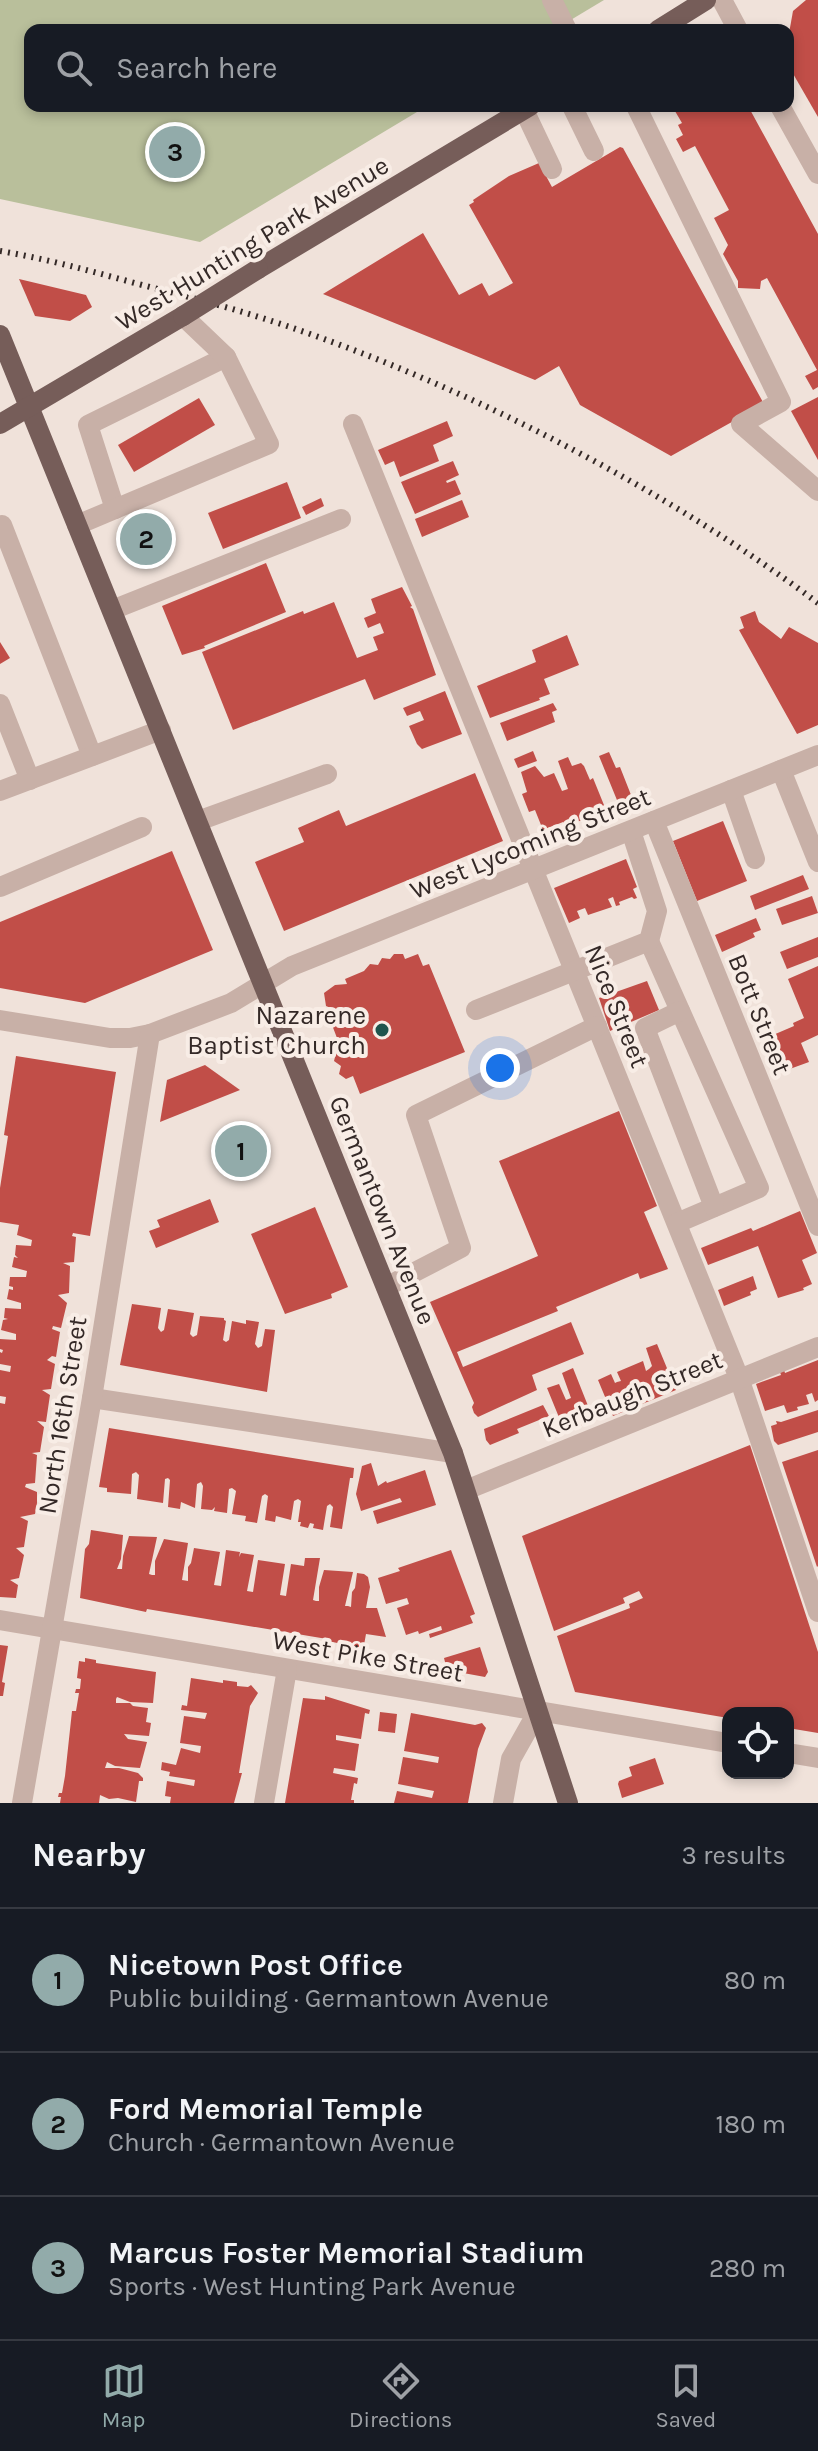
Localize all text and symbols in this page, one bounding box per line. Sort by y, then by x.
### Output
search box [24,24,794,112]
icon: search [52,46,96,90]
text: Search here [116,50,277,86]
pin: 3 [149,122,201,182]
street label: West Hunting Park Avenue [110,150,394,337]
pin: 2 [120,509,172,569]
street label: West Lycoming Street [405,781,655,906]
street label: Nice Street [578,940,655,1072]
street label: Bott Street [721,949,798,1079]
place label: Nazarene Baptist Church [187,1000,366,1061]
marker: Nazarene Baptist Church [373,1021,391,1039]
your location [480,1048,520,1088]
street label: Germantown Avenue [322,1091,443,1329]
pin: 1 [215,1121,267,1181]
street label: North 16th Street [32,1314,93,1516]
street label: Kerbaugh Street [537,1344,727,1445]
street label: West Pike Street [270,1624,466,1689]
map controls [722,1707,794,1779]
button: locate [722,1707,794,1779]
text: Nearby [32,1835,146,1875]
text: 3 results [682,1840,786,1871]
text: Nicetown Post Office [108,1947,403,1983]
text: 1 [53,1965,63,1996]
text: 80 m [724,1965,786,1996]
text: Public building · Germantown Avenue [108,1983,549,2014]
text: Ford Memorial Temple [108,2091,423,2127]
text: 2 [50,2109,66,2140]
text: 180 m [716,2109,786,2140]
text: Church · Germantown Avenue [108,2127,455,2158]
text: Marcus Foster Memorial Stadium [108,2235,585,2271]
text: 3 [50,2253,66,2284]
text: 280 m [709,2253,786,2284]
text: Sports · West Hunting Park Avenue [108,2271,516,2302]
tab: Map [102,2359,146,2433]
tab: Directions [349,2359,452,2433]
tab: Saved [656,2359,716,2433]

